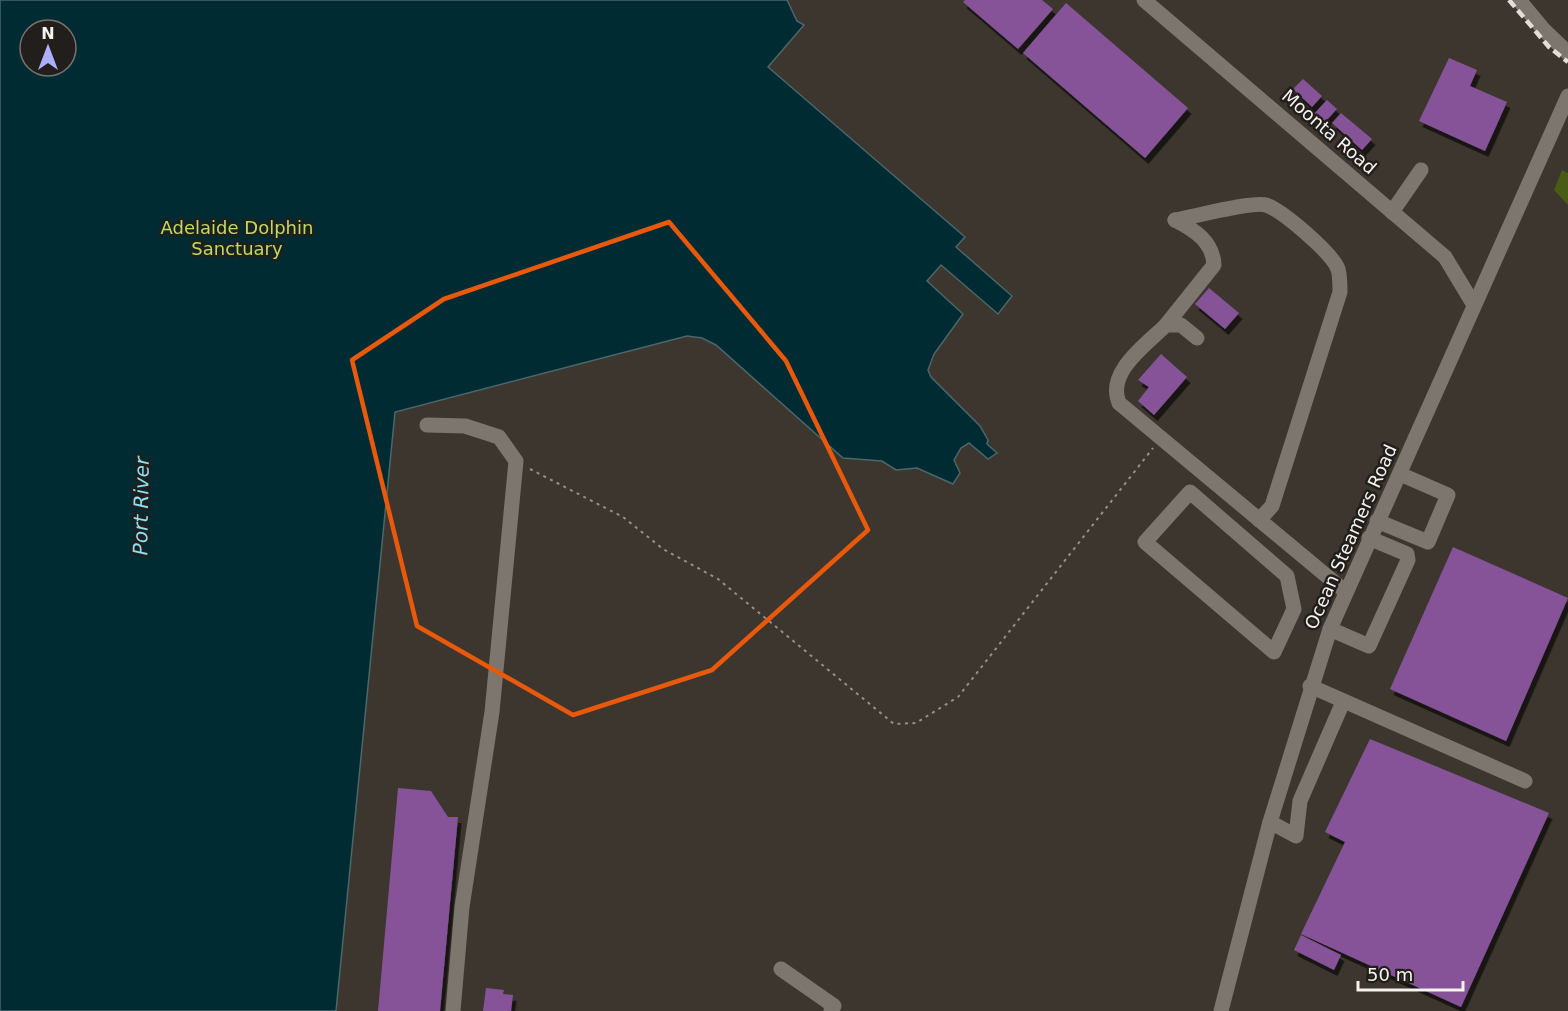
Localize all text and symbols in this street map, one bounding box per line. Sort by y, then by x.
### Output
north arrow [18,18,78,78]
text: N [41,24,55,43]
street label: Moonta Road [1278,85,1381,178]
park label: Adelaide Dolphin Sanctuary [161,217,313,259]
street label: Ocean Steamers Road [1300,441,1401,633]
water label: Port River [128,455,154,555]
scale bar [1358,954,1463,992]
text: 50 m [1367,964,1413,985]

